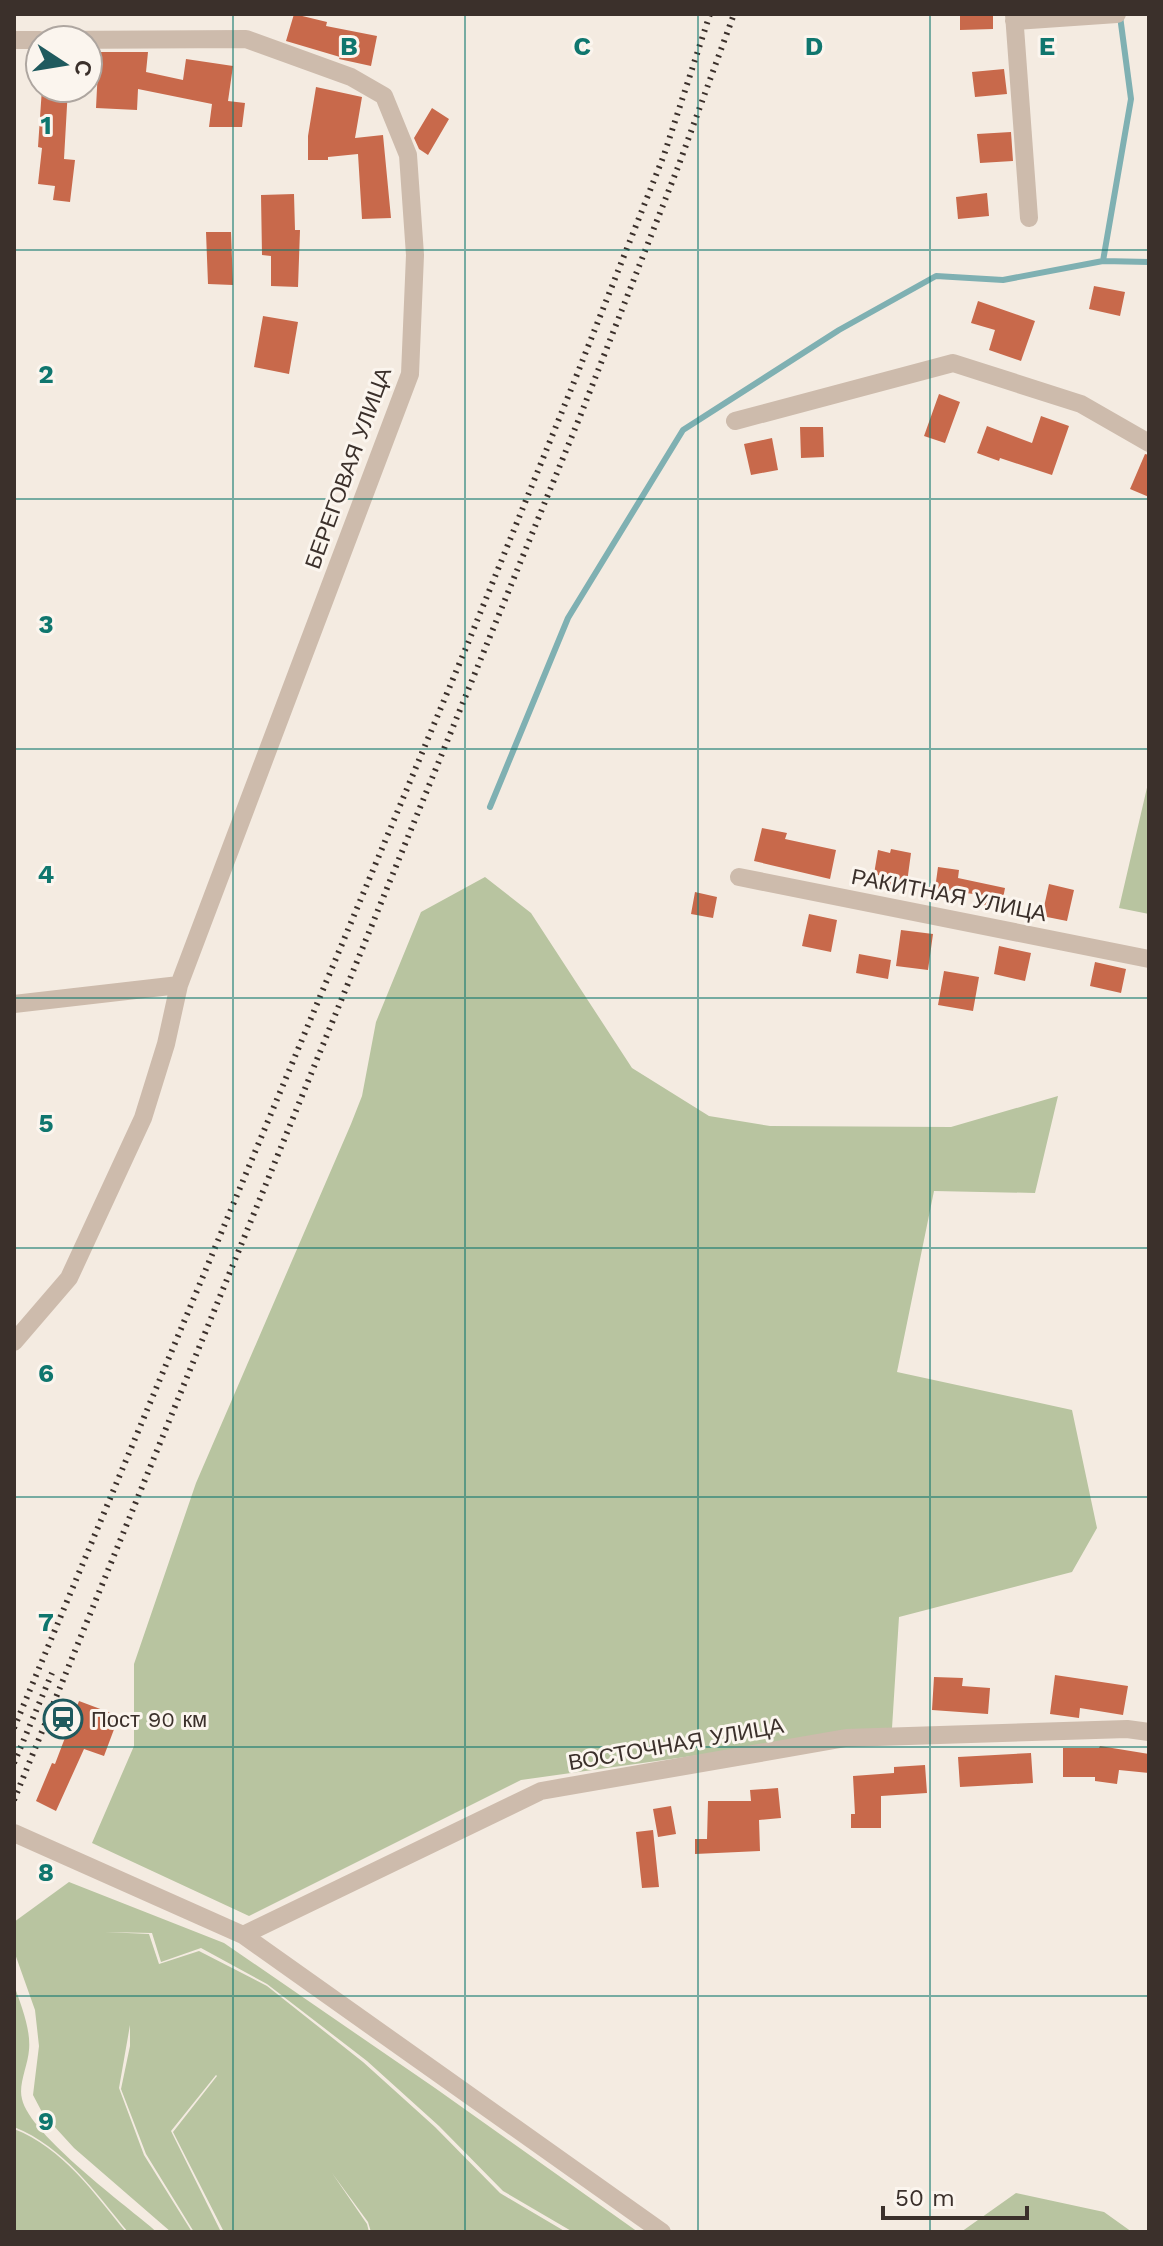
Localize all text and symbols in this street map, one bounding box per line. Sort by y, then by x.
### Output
north arrow [24,24,104,104]
text: B [340,31,358,61]
text: C [573,31,591,61]
text: D [805,31,823,61]
text: E [1039,31,1055,61]
text: С [69,58,97,79]
text: 1 [40,110,52,140]
text: 2 [38,359,54,389]
street label: БЕРЕГОВАЯ УЛИЦА [300,363,396,572]
text: 3 [38,609,54,639]
text: 4 [38,859,55,889]
street label: РАКИТНАЯ УЛИЦА [849,864,1049,926]
text: 5 [38,1108,54,1138]
text: 6 [38,1358,54,1388]
text: 7 [38,1607,54,1637]
station icon: Пост 90 км [42,1698,84,1740]
place label: Пост 90 км [91,1707,207,1732]
street label: ВОСТОЧНАЯ УЛИЦА [566,1713,786,1775]
text: 8 [38,1857,54,1887]
text: 9 [38,2106,54,2136]
scale bar [883,2170,1027,2220]
text: 50 m [895,2184,955,2212]

